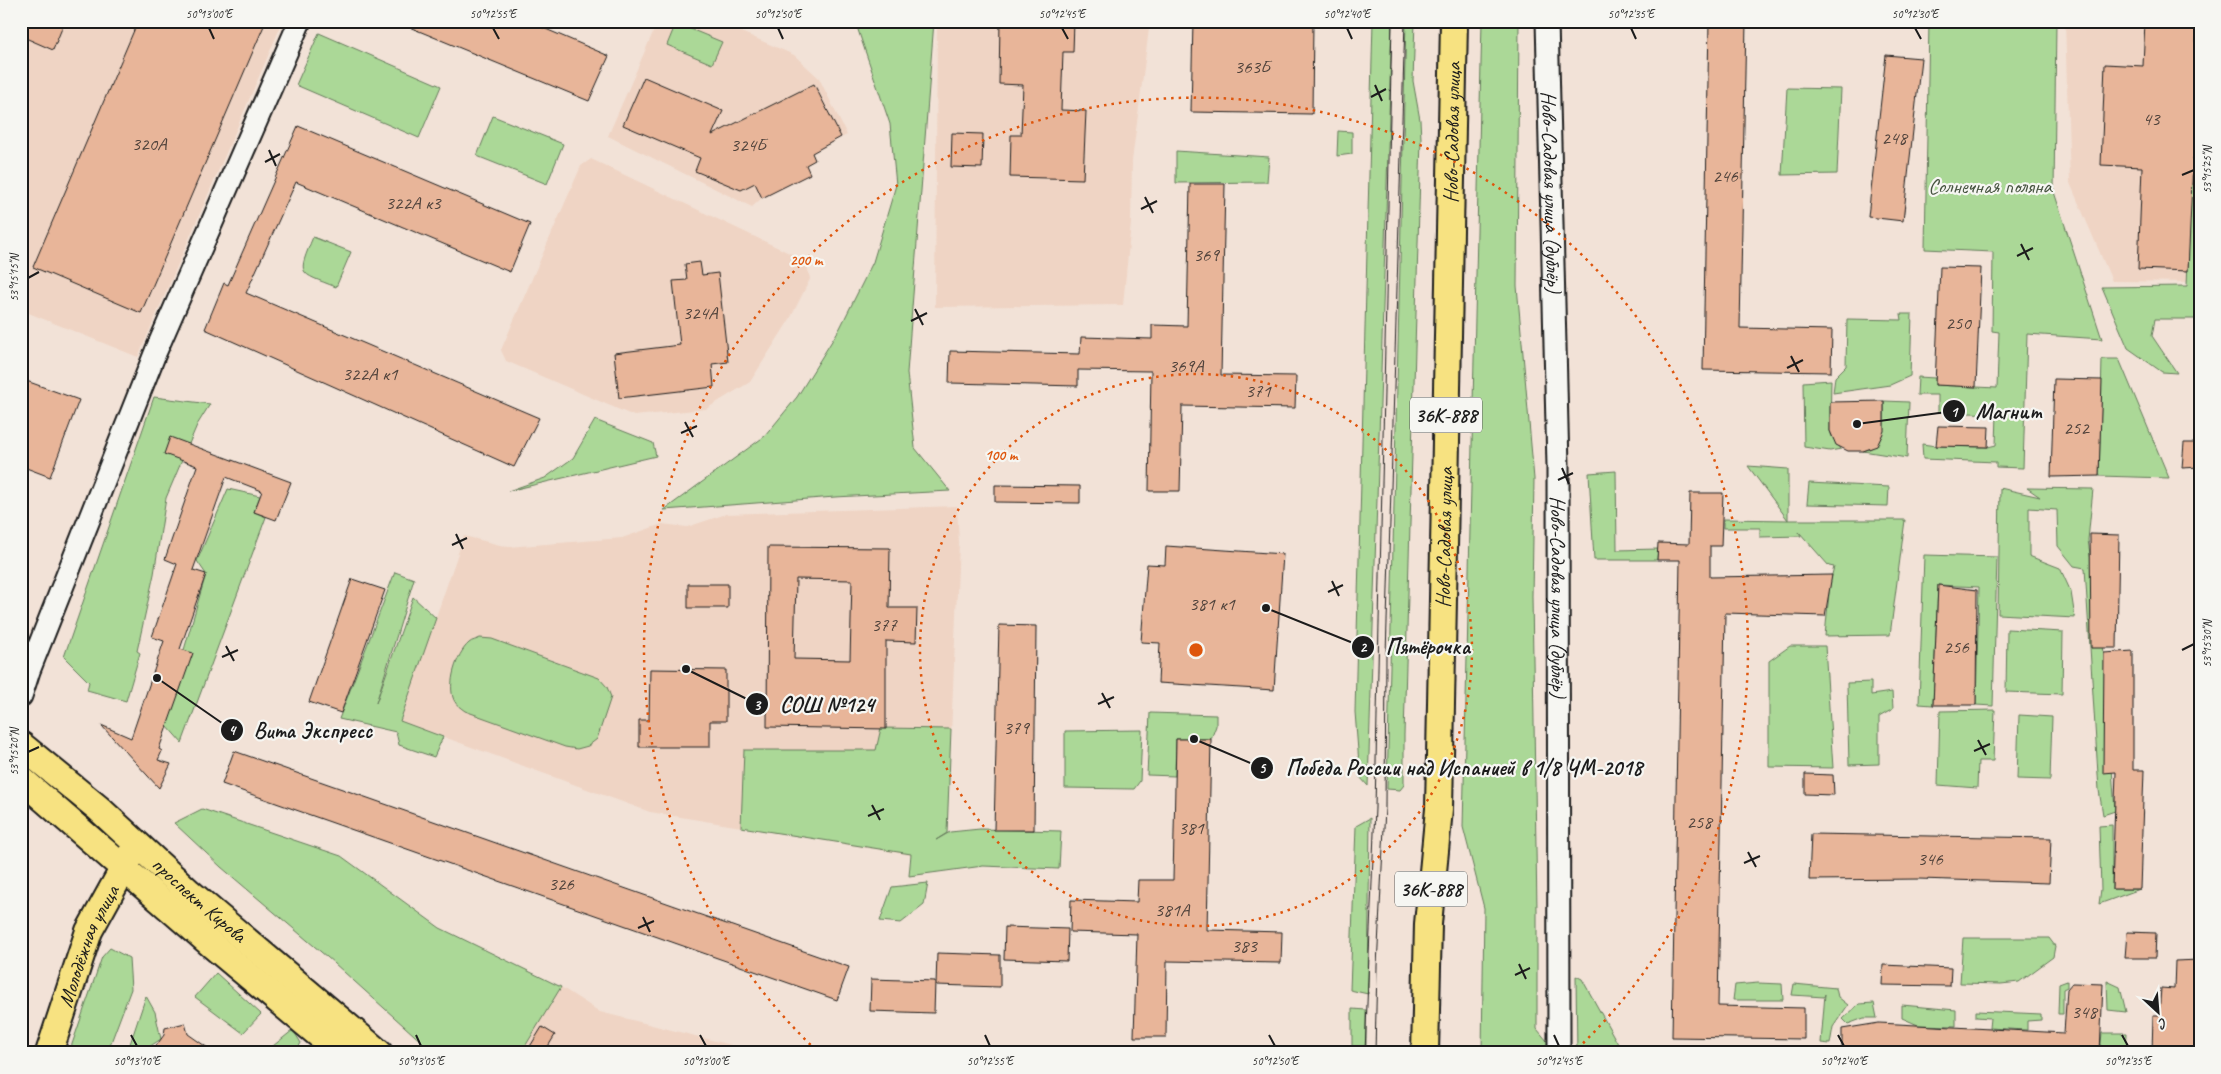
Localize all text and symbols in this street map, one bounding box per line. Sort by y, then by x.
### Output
text: 50°13'00"E [186,6,234,22]
text: 50°12'55"E [470,6,518,22]
text: 50°12'50"E [755,6,803,22]
text: 50°12'45"E [1039,6,1087,22]
text: 50°12'40"E [1324,6,1372,22]
text: 50°12'35"E [1608,6,1656,22]
text: 50°12'30"E [1892,6,1940,22]
house number: 363Б [1234,55,1273,79]
street label: Ново-Садовая улица [1438,60,1466,203]
street label: Ново-Садовая улица (дублёр) [1536,91,1567,294]
house number: 43 [2142,107,2161,131]
house number: 248 [1881,126,1909,150]
house number: 320А [131,132,168,156]
house number: 324Б [730,133,769,157]
text: 53°15'25"N [2199,145,2215,194]
house number: 246 [1712,164,1739,188]
park label: Солнечная поляна [1928,173,2054,199]
house number: 322А к3 [385,191,442,215]
house number: 369 [1193,243,1220,267]
text: 200 m [790,251,824,270]
text: 53°15'15"N [6,253,22,302]
house number: 324А [682,301,719,325]
house number: 250 [1945,311,1972,335]
house number: 369А [1168,354,1205,378]
house number: 322А к1 [342,362,399,386]
house number: 371 [1245,379,1272,403]
callout: Магнит [1941,393,2053,430]
road number: 36К-888 [1410,398,1482,432]
text: Магнит [1976,398,2043,426]
text: 1 [1951,403,1960,422]
house number: 252 [2063,416,2090,440]
text: 100 m [985,446,1019,465]
street label: Ново-Садовая улица [1430,465,1459,608]
street label: Ново-Садовая улица (дублёр) [1545,496,1571,699]
house number: 381 к1 [1189,592,1236,616]
house number: 377 [871,613,898,637]
text: 53°15'30"N [2199,619,2215,668]
callout: Пятёрочка [1351,628,1480,665]
text: Пятёрочка [1386,633,1471,661]
house number: 256 [1943,635,1970,659]
text: 2 [1360,638,1368,657]
centre of rings [1187,641,1205,659]
callout: СОШ №124 [745,686,884,723]
text: СОШ №124 [780,691,877,719]
text: 3 [754,696,762,715]
callout: Вита Экспресс [220,712,382,749]
house number: 379 [1003,716,1030,740]
text: Вита Экспресс [254,717,373,745]
text: 4 [229,721,238,740]
text: 53°15'20"N [6,727,22,776]
callout: Победа России над Испанией в 1/8 ЧМ-2018 [1249,749,1653,786]
text: Победа России над Испанией в 1/8 ЧМ-2018 [1286,754,1645,782]
text: 5 [1259,759,1267,778]
house number: 258 [1686,810,1714,834]
house number: 381 [1178,816,1205,840]
house number: 346 [1917,847,1944,871]
street label: проспект Кирова [146,851,253,949]
house number: 326 [548,872,575,896]
road number: 36К-888 [1395,872,1467,906]
street label: Молодёжная улица [52,879,125,1010]
house number: 381А [1154,898,1191,922]
house number: 383 [1231,934,1258,958]
north arrow [2134,986,2184,1036]
house number: 348 [2071,1000,2099,1024]
text: С [2155,1014,2170,1033]
text: 50°13'10"E [114,1053,162,1069]
text: 50°13'05"E [398,1053,446,1069]
text: 50°13'00"E [683,1053,731,1069]
text: 50°12'55"E [967,1053,1015,1069]
text: 50°12'50"E [1252,1053,1300,1069]
text: 50°12'45"E [1536,1053,1584,1069]
text: 50°12'40"E [1821,1053,1869,1069]
text: 50°12'35"E [2105,1053,2153,1069]

